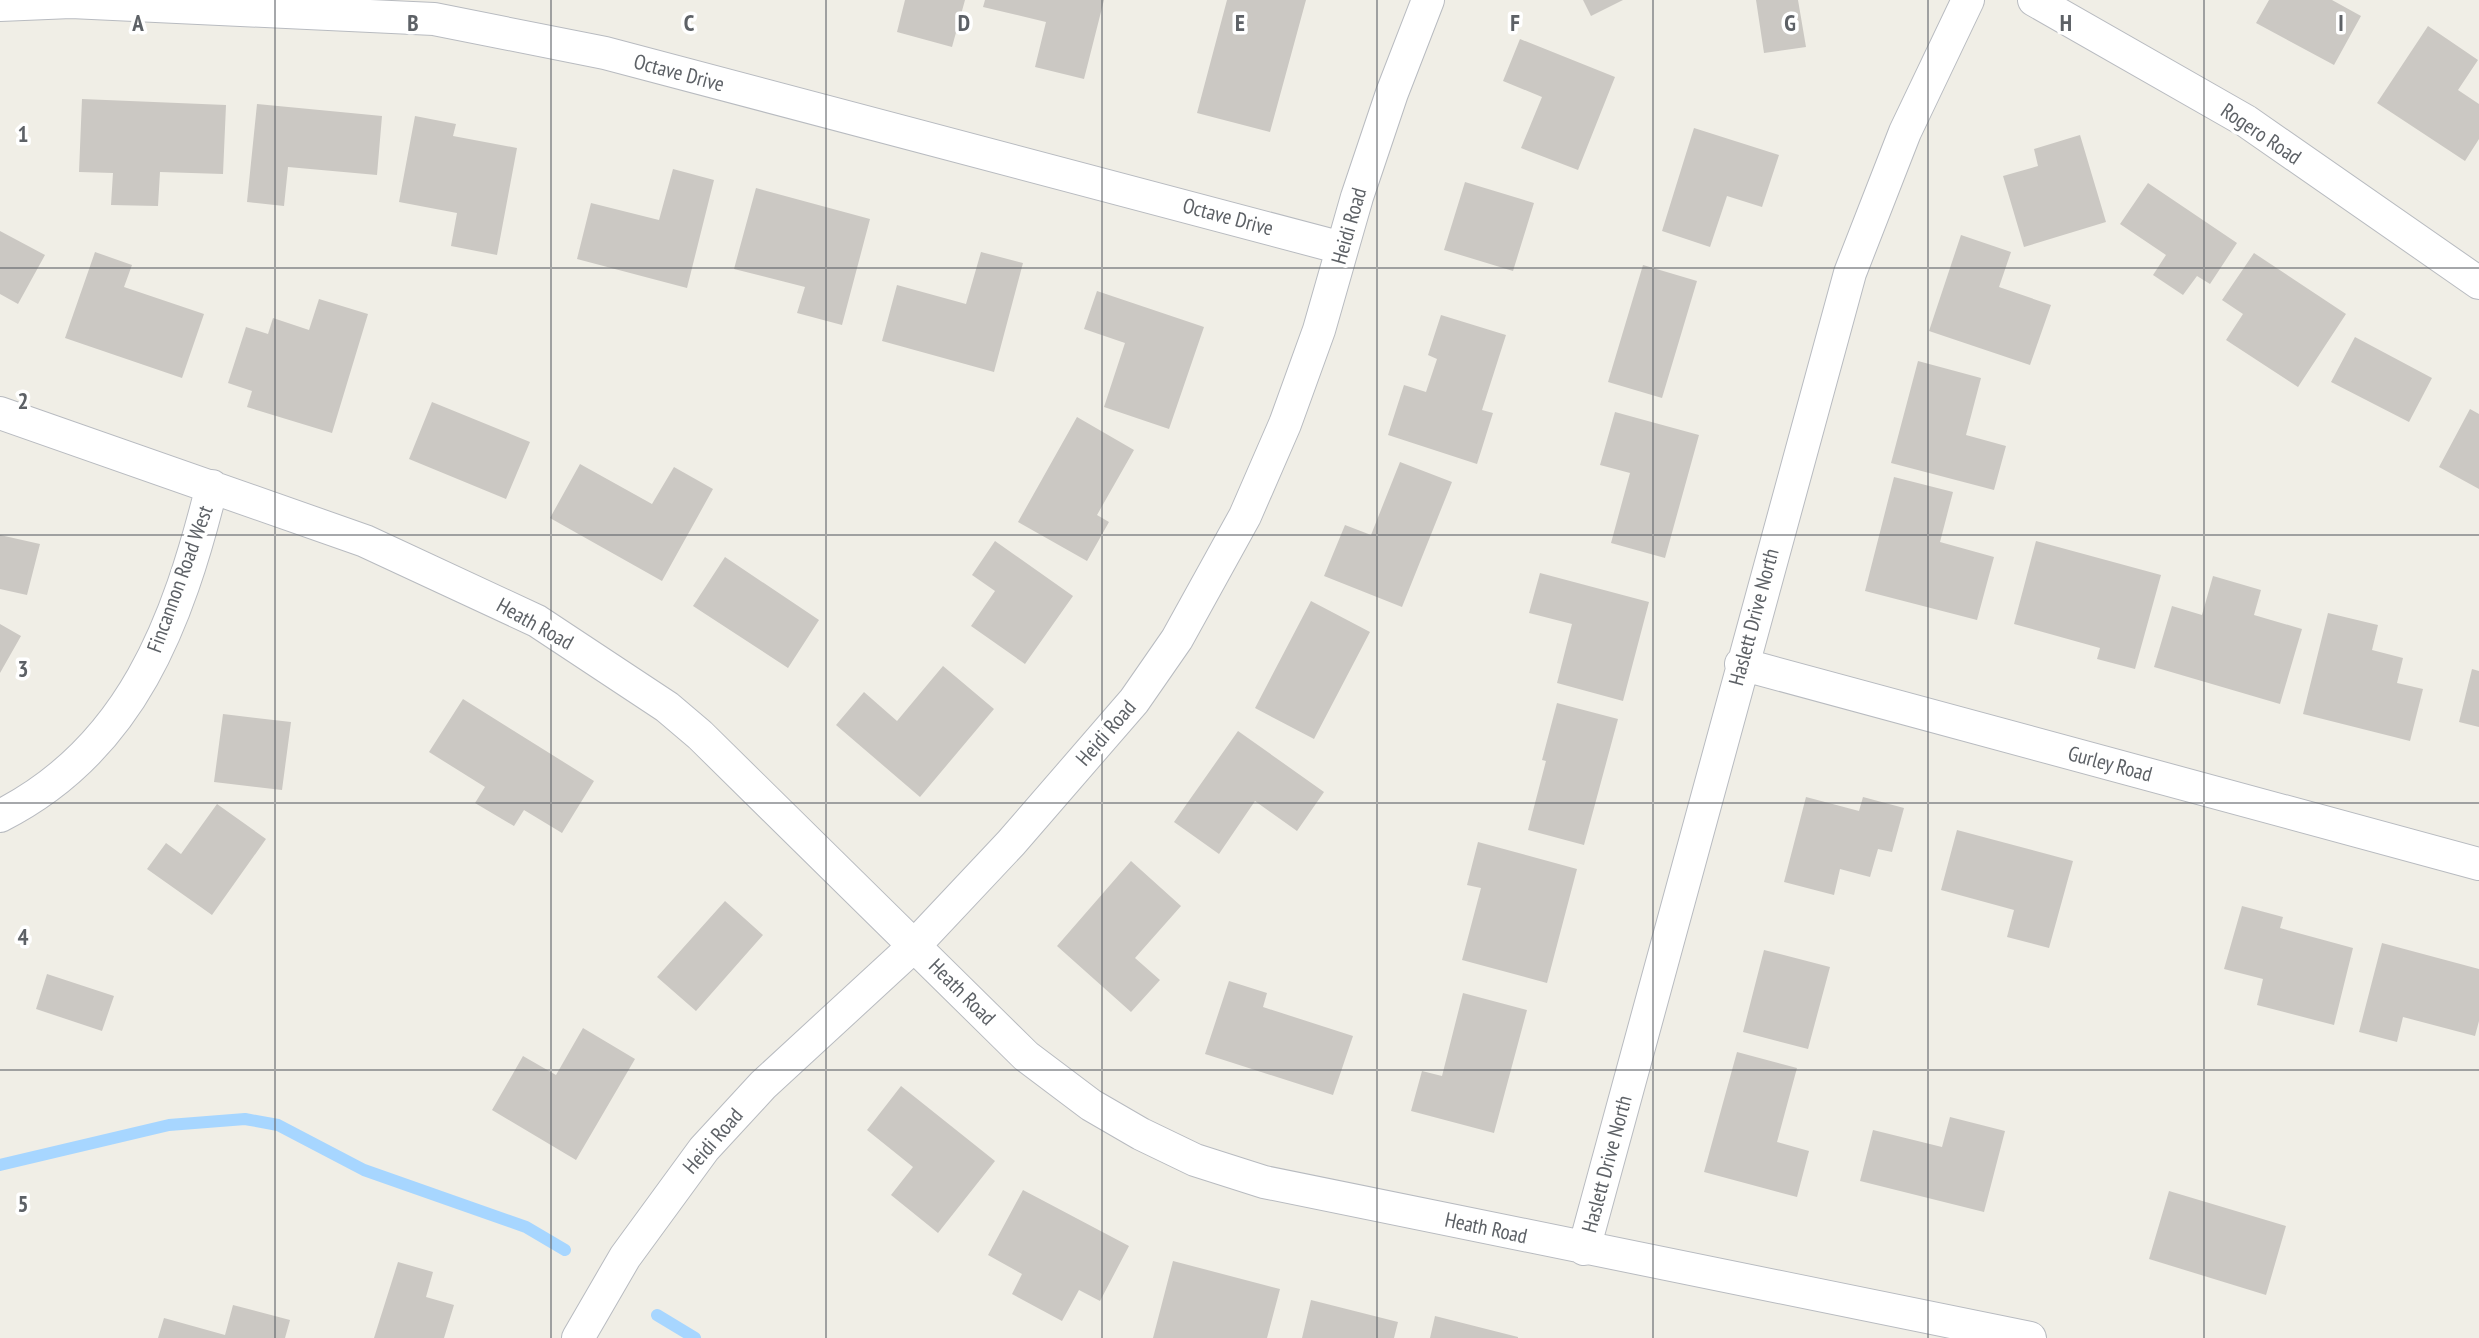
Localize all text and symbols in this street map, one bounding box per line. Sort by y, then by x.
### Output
text: A [131,8,144,37]
text: B [407,8,419,37]
text: C [684,8,695,37]
text: D [958,8,970,37]
text: E [1235,8,1245,37]
text: F [1510,8,1520,37]
text: G [1784,8,1796,37]
text: H [2060,8,2072,37]
text: I [2338,8,2344,37]
street label: Octave Drive [631,47,727,98]
street label: Rogero Road [2216,97,2307,170]
text: 1 [18,119,29,148]
street label: Heidi Road [1325,184,1372,267]
street label: Octave Drive [1180,191,1276,242]
text: 2 [18,386,29,415]
street label: Fincannon Road West [140,501,219,656]
street label: Haslett Drive North [1722,545,1785,688]
street label: Heath Road [492,591,578,656]
text: 3 [18,654,29,683]
street label: Heidi Road [1070,694,1142,771]
street label: Gurley Road [2065,739,2155,788]
text: 4 [18,922,29,951]
street label: Heath Road [923,953,1001,1031]
street label: Haslett Drive North [1575,1092,1638,1235]
street label: Heidi Road [677,1102,749,1179]
text: 5 [18,1189,29,1218]
street label: Heath Road [1442,1206,1530,1249]

